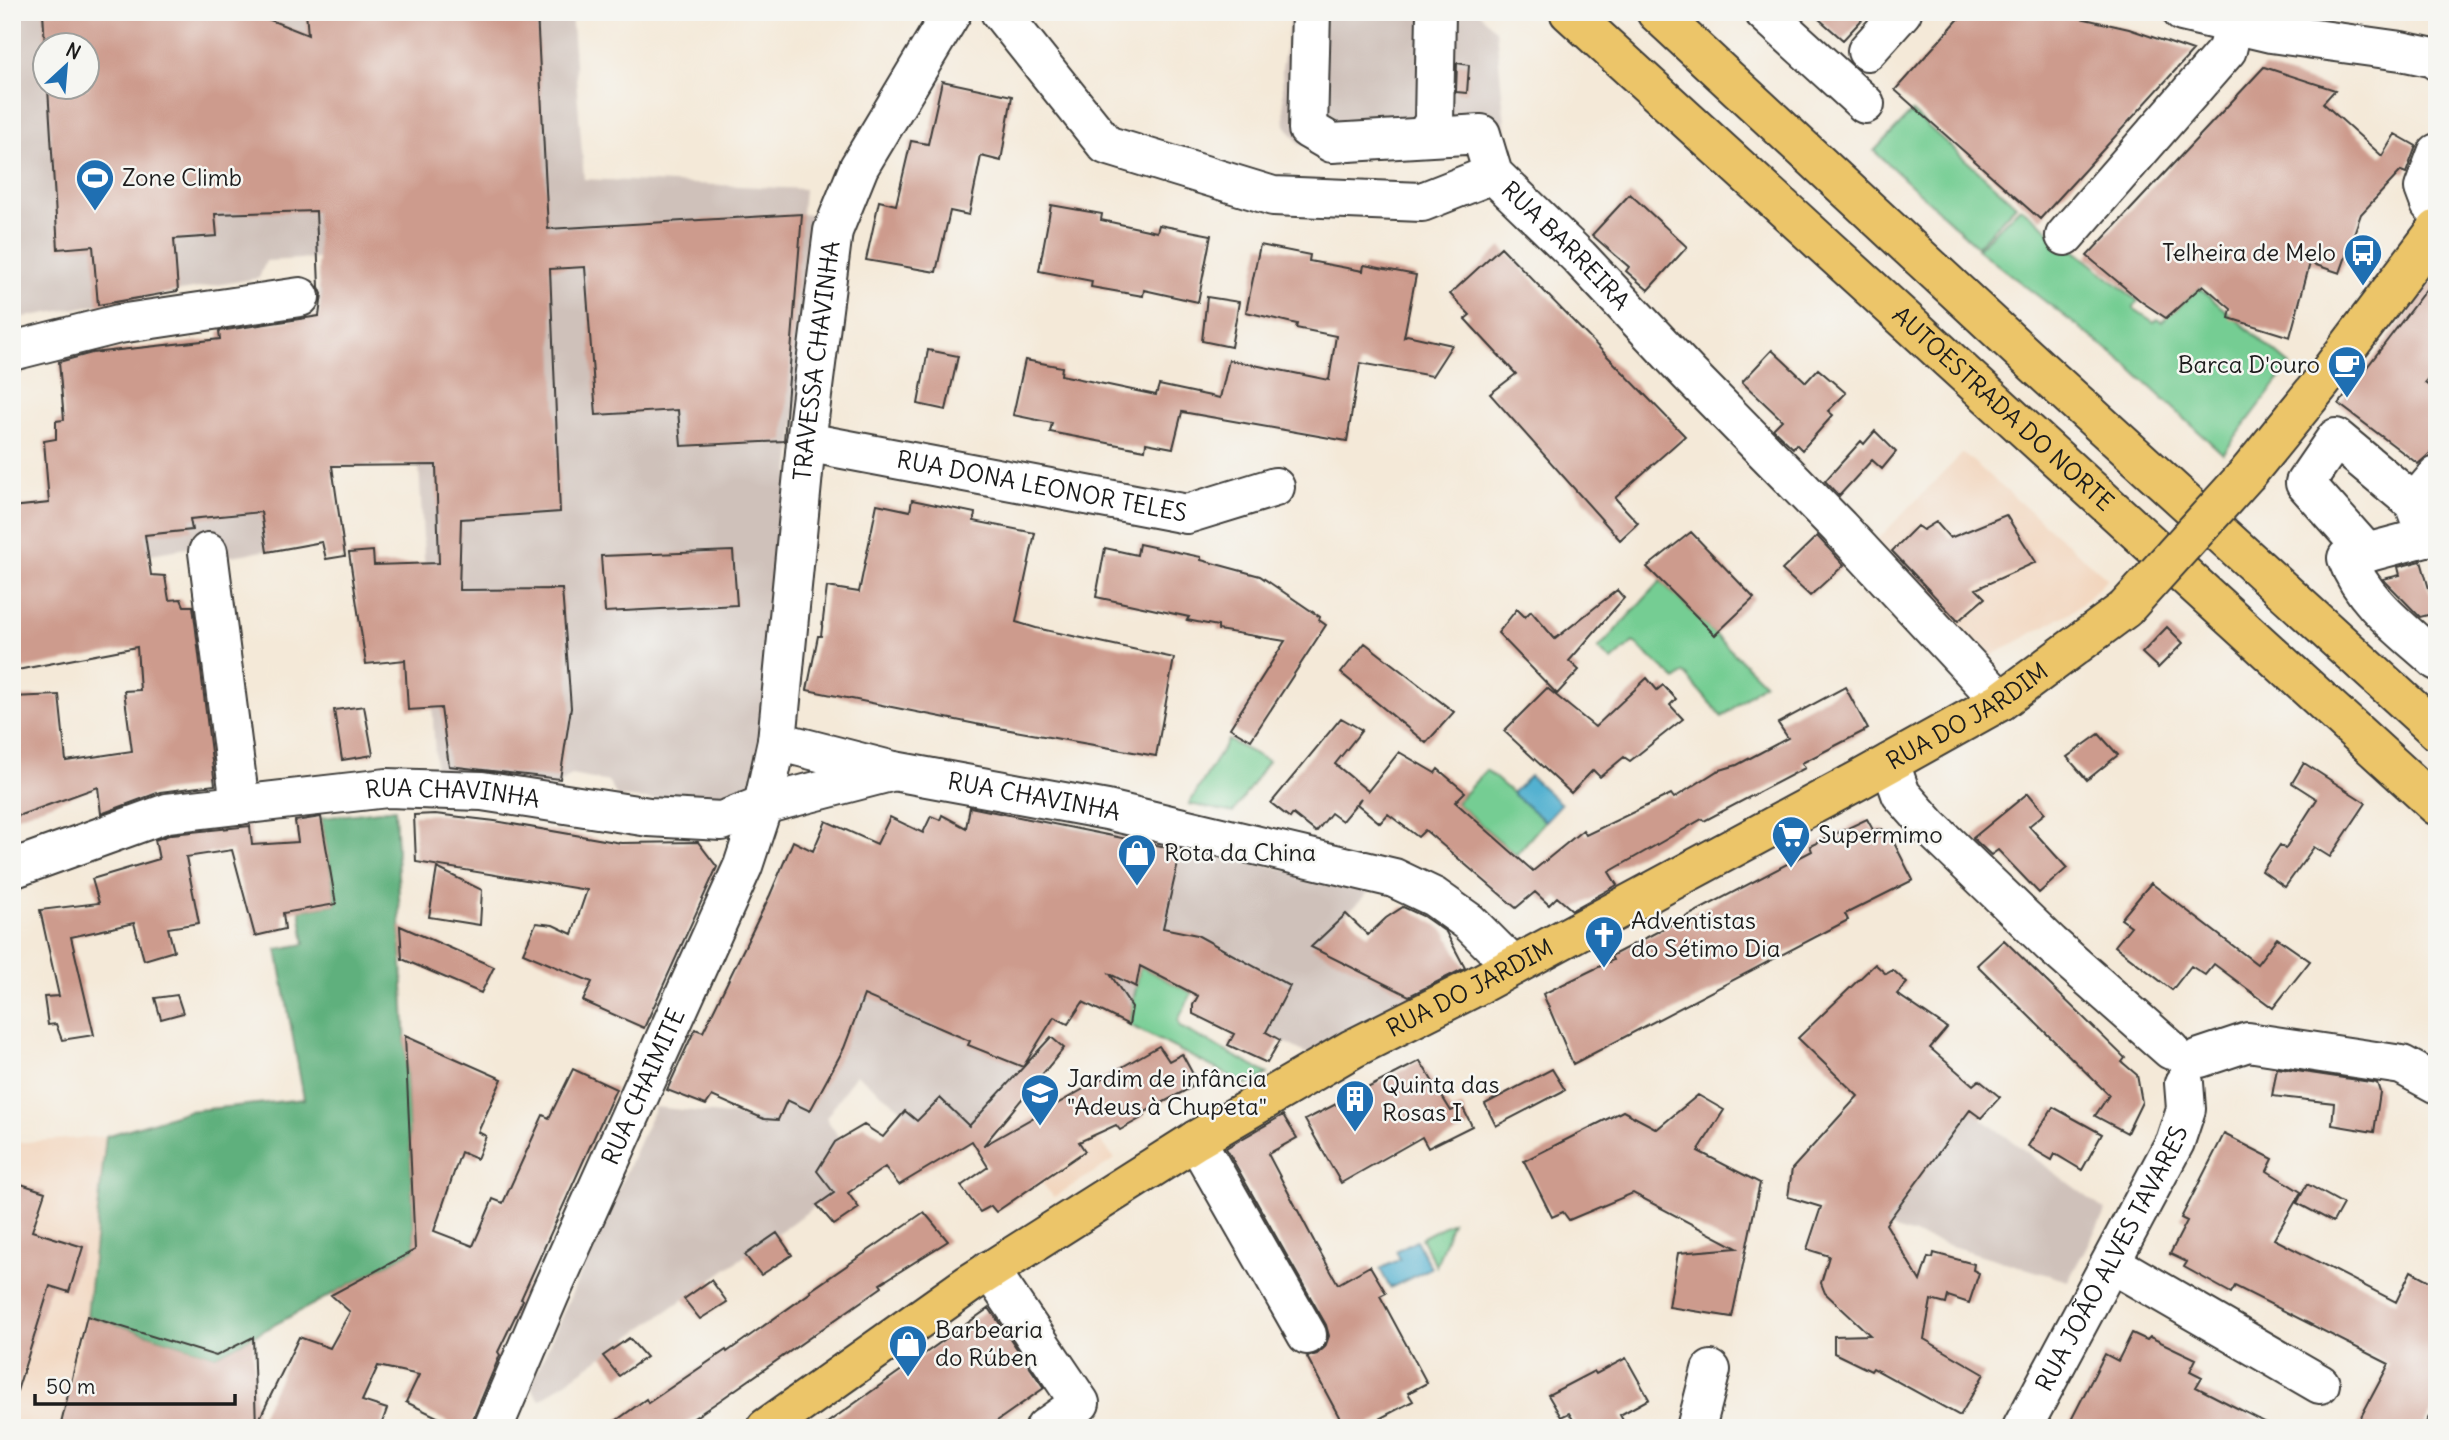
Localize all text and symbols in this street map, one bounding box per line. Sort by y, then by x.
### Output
north arrow [32,32,102,102]
text: N [62,37,85,64]
sports icon: Zone Climb [74,157,116,212]
place label: Zone Climb [122,162,242,192]
street label: RUA BARREIRA [1496,174,1637,316]
bus stop icon: Telheira de Melo [2342,232,2384,287]
place label: Telheira de Melo [2162,237,2336,267]
street label: TRAVESSA CHAVINHA [786,239,846,482]
street label: AUTOESTRADA DO NORTE [1887,300,2120,517]
cafe icon: Barca D'ouro [2326,344,2368,399]
place label: Barca D'ouro [2178,349,2320,379]
street label: RUA DONA LEONOR TELES [894,443,1190,528]
street label: RUA DO JARDIM [1881,655,2054,776]
street label: RUA CHAVINHA [945,765,1124,827]
street label: RUA CHAVINHA [364,772,542,814]
supermarket icon: Supermimo [1770,814,1812,869]
place label: Supermimo [1818,819,1943,849]
shop icon: Rota da China [1116,832,1158,887]
place label: Rota da China [1164,837,1316,867]
place label: Adventistas do Sétimo Dia [1631,905,1780,963]
church icon: Adventistas do Sétimo Dia [1583,914,1625,969]
street label: RUA DO JARDIM [1381,932,1558,1043]
street label: RUA CHAIMITE [594,1003,691,1169]
place label: Jardim de infância "Adeus à Chupeta" [1067,1063,1267,1121]
place label: Quinta das Rosas I [1382,1069,1499,1127]
school or university icon: Jardim de infância "Adeus à Chupeta" [1019,1072,1061,1127]
building icon: Quinta das Rosas I [1334,1078,1376,1133]
street label: RUA JOÃO ALVES TAVARES [2028,1122,2193,1396]
place label: Barbearia do Rúben [935,1314,1043,1372]
shop icon: Barbearia do Rúben [887,1323,929,1378]
scale bar [35,1363,234,1407]
text: 50 m [46,1373,95,1400]

